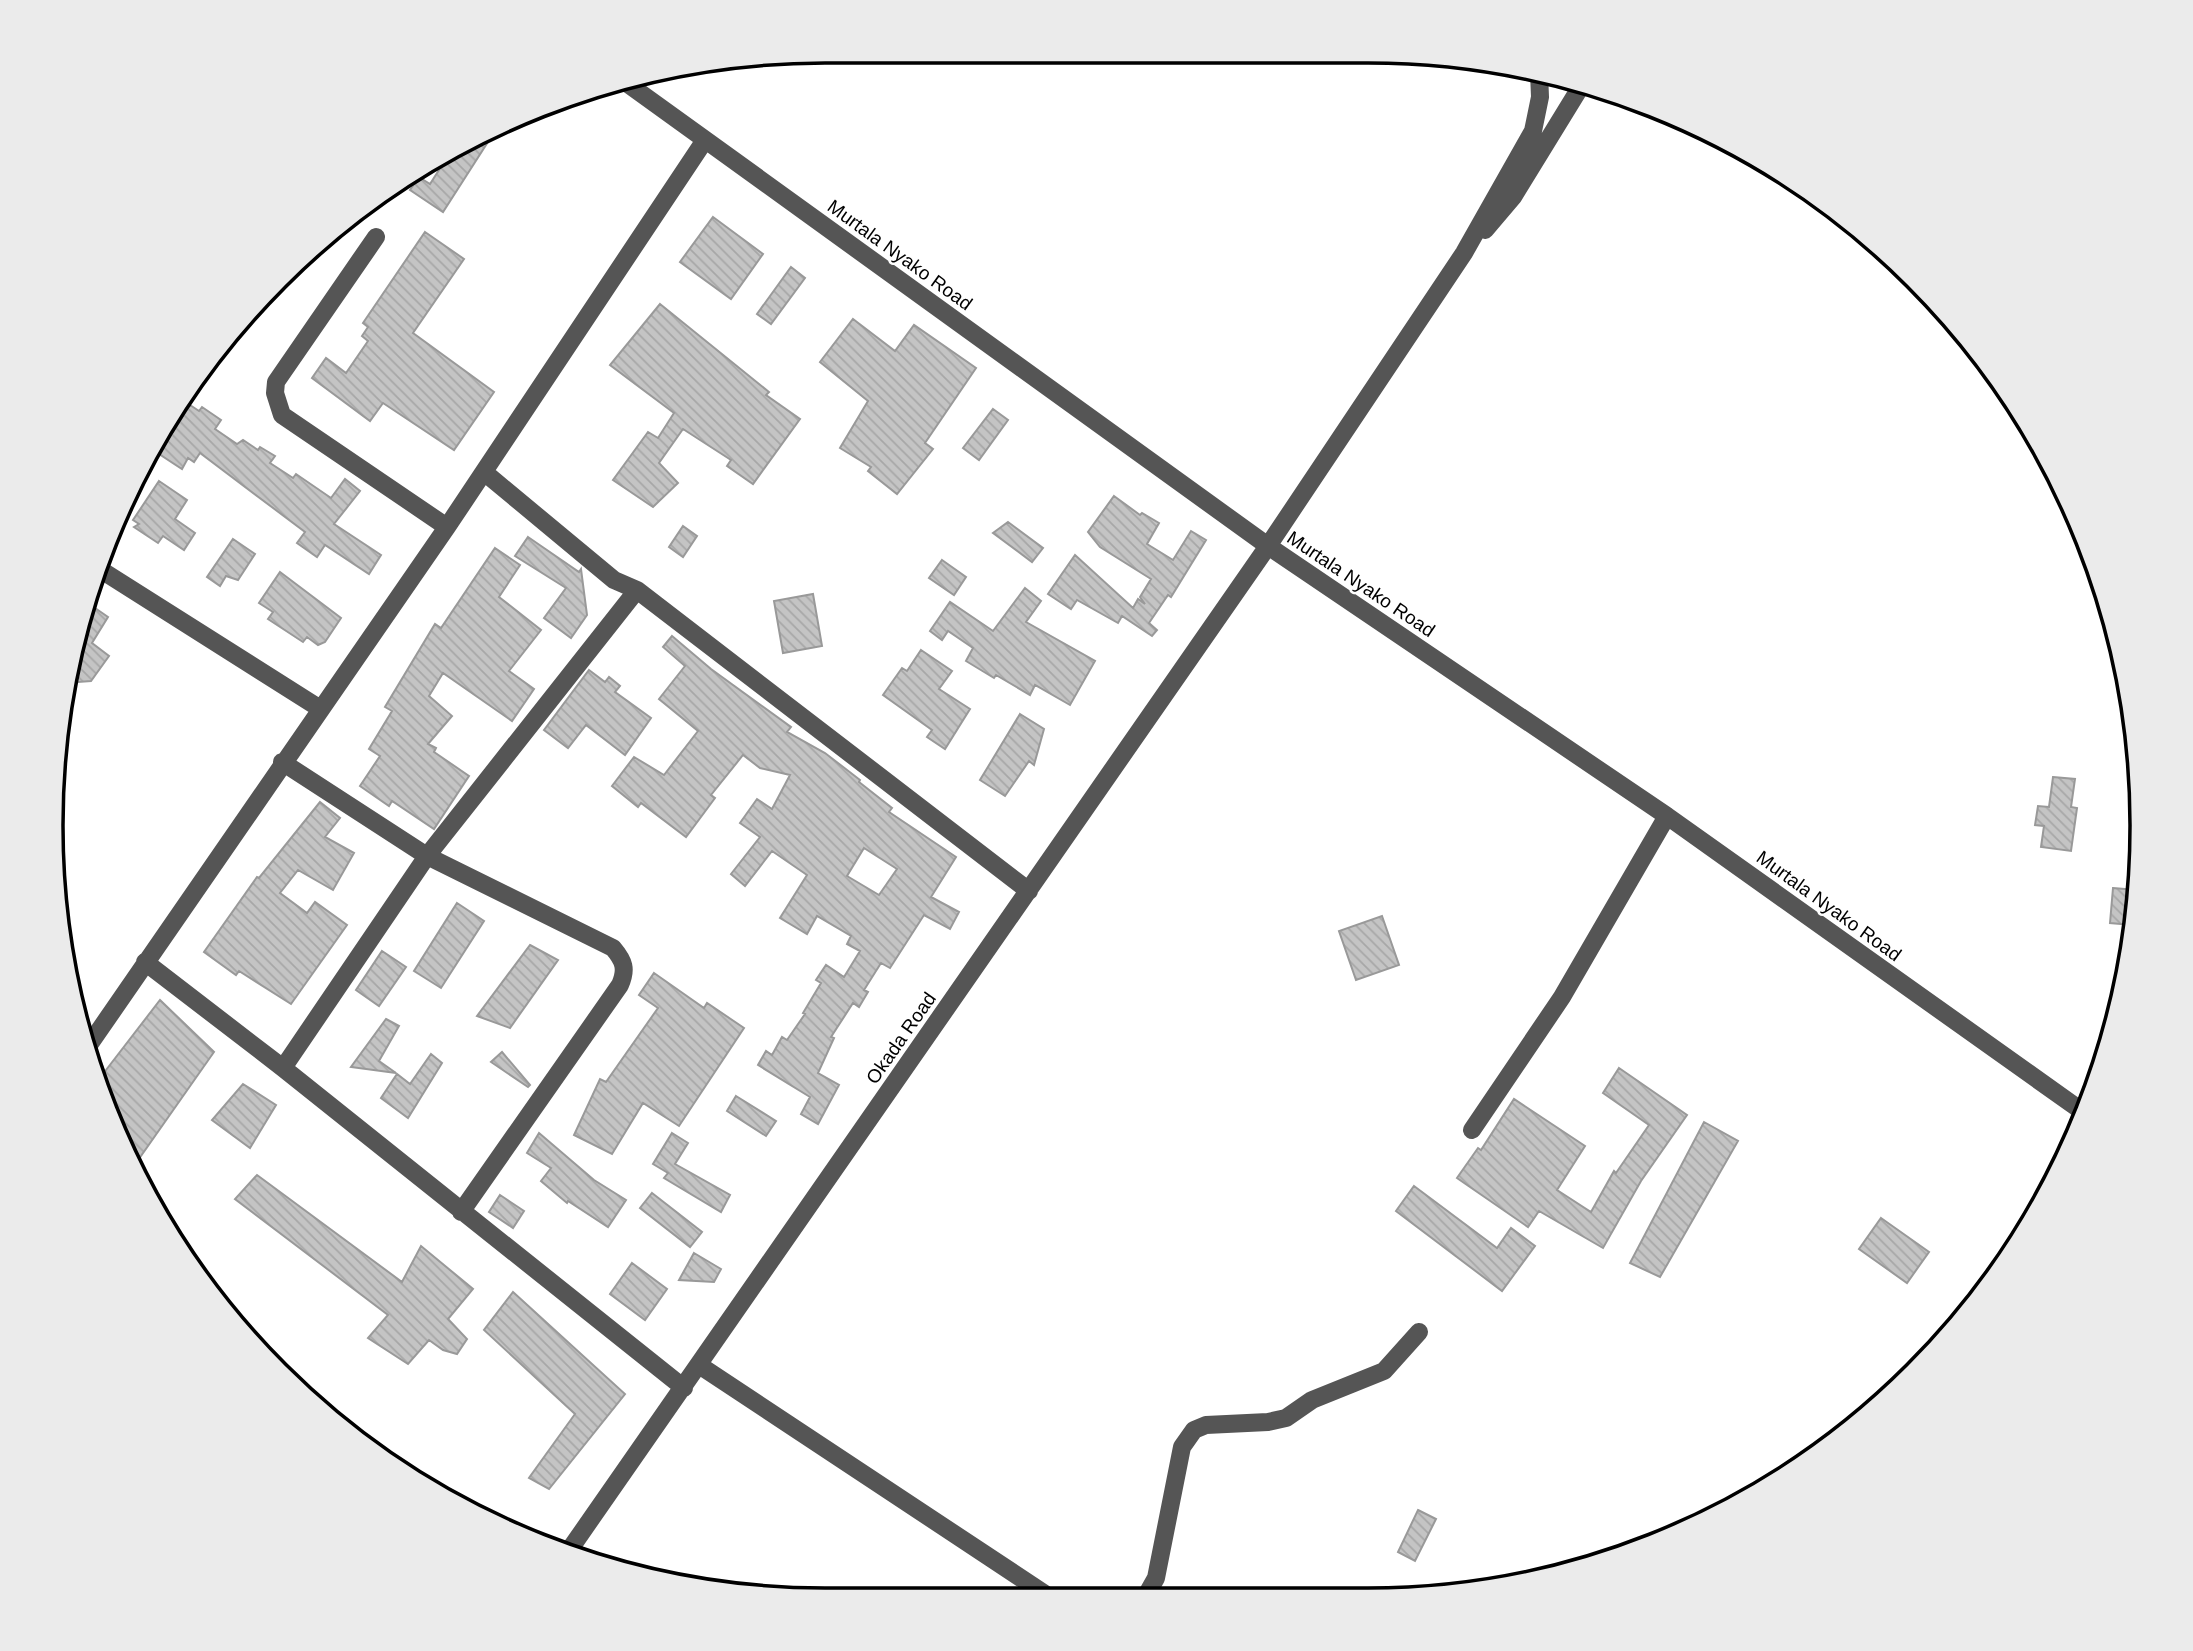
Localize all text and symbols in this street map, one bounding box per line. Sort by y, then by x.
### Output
street label: Murtala Nyako Road [824,196,976,314]
street label: Murtala Nyako Road [1283,527,1439,641]
street label: Murtala Nyako Road [1753,847,1905,965]
street label: Okada Road [862,988,940,1088]

